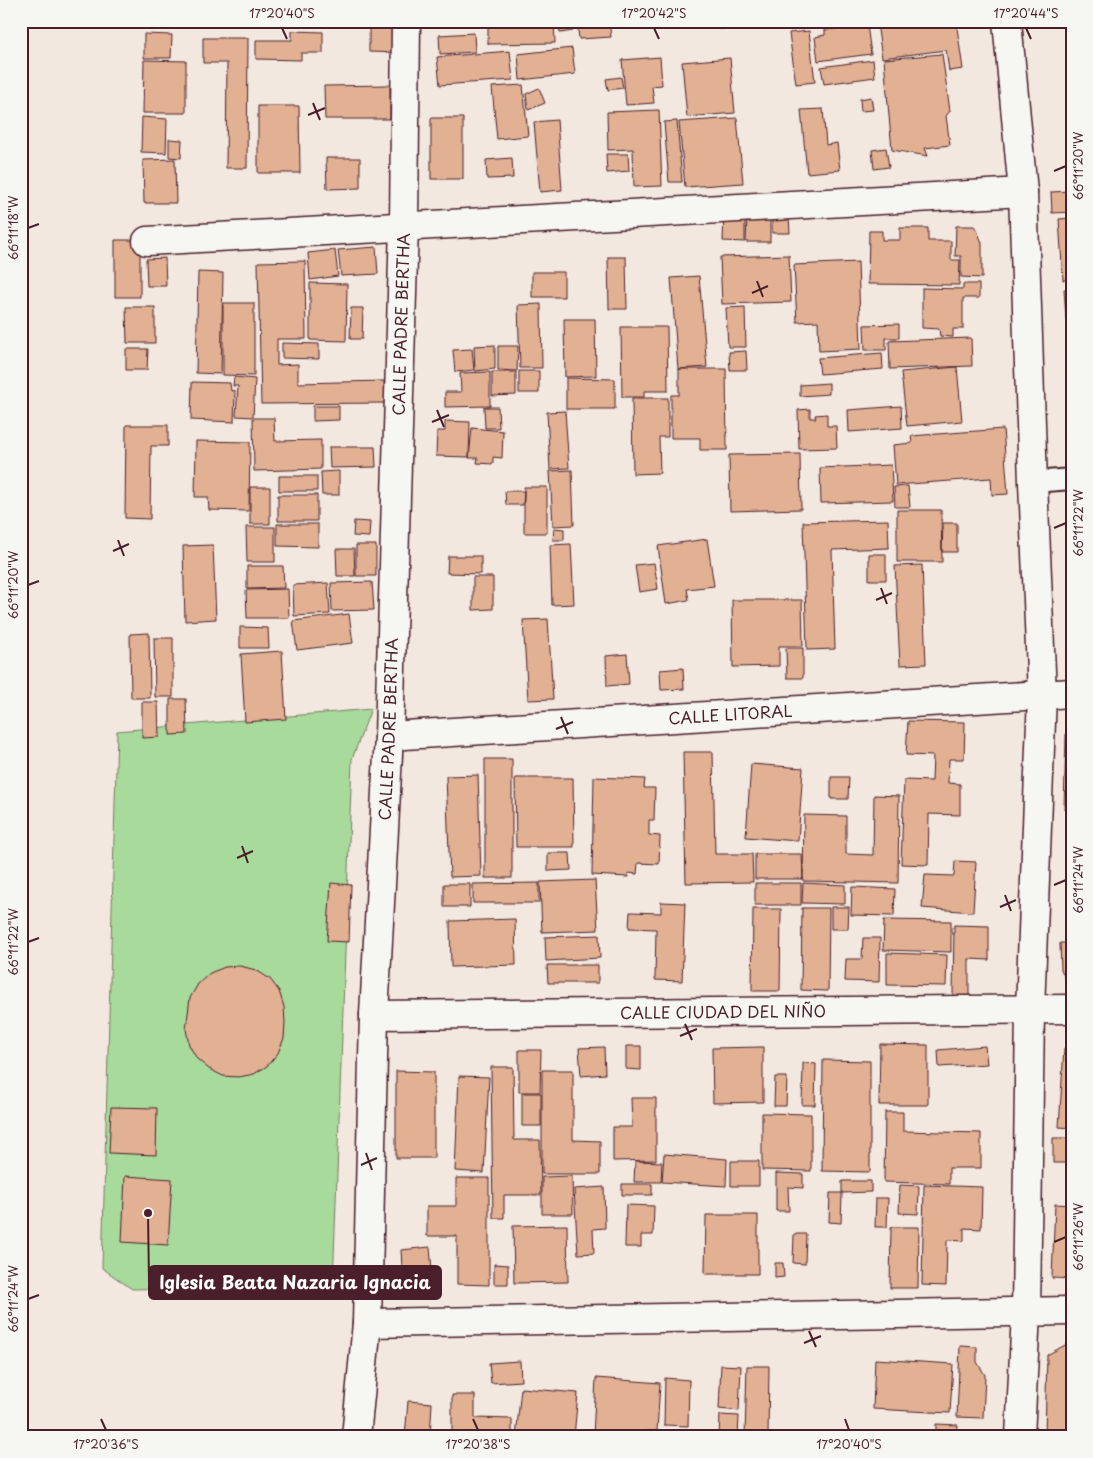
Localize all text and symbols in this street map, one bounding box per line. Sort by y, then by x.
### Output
text: 17°20'40"S [249,4,315,22]
text: 17°20'42"S [622,4,686,22]
text: 17°20'44"S [994,4,1058,22]
text: 66°11'20"W [1069,131,1087,200]
text: 66°11'18"W [4,195,22,260]
street label: CALLE PADRE BERTHA [385,232,415,416]
text: 66°11'22"W [1069,488,1087,557]
text: 66°11'20"W [4,550,22,619]
street label: CALLE PADRE BERTHA [371,637,403,821]
street label: CALLE LITORAL [667,698,793,729]
text: 66°11'24"W [1069,845,1087,914]
text: 66°11'22"W [4,907,22,976]
street label: CALLE CIUDAD DEL NIÑO [620,998,826,1024]
text: 66°11'26"W [1069,1202,1087,1271]
text: 66°11'24"W [4,1264,22,1333]
callout: Iglesia Beata Nazaria Ignacia [149,1266,441,1299]
text: Iglesia Beata Nazaria Ignacia [159,1268,432,1295]
text: 17°20'36"S [73,1435,139,1453]
text: 17°20'38"S [446,1435,510,1453]
text: 17°20'40"S [816,1435,882,1453]

